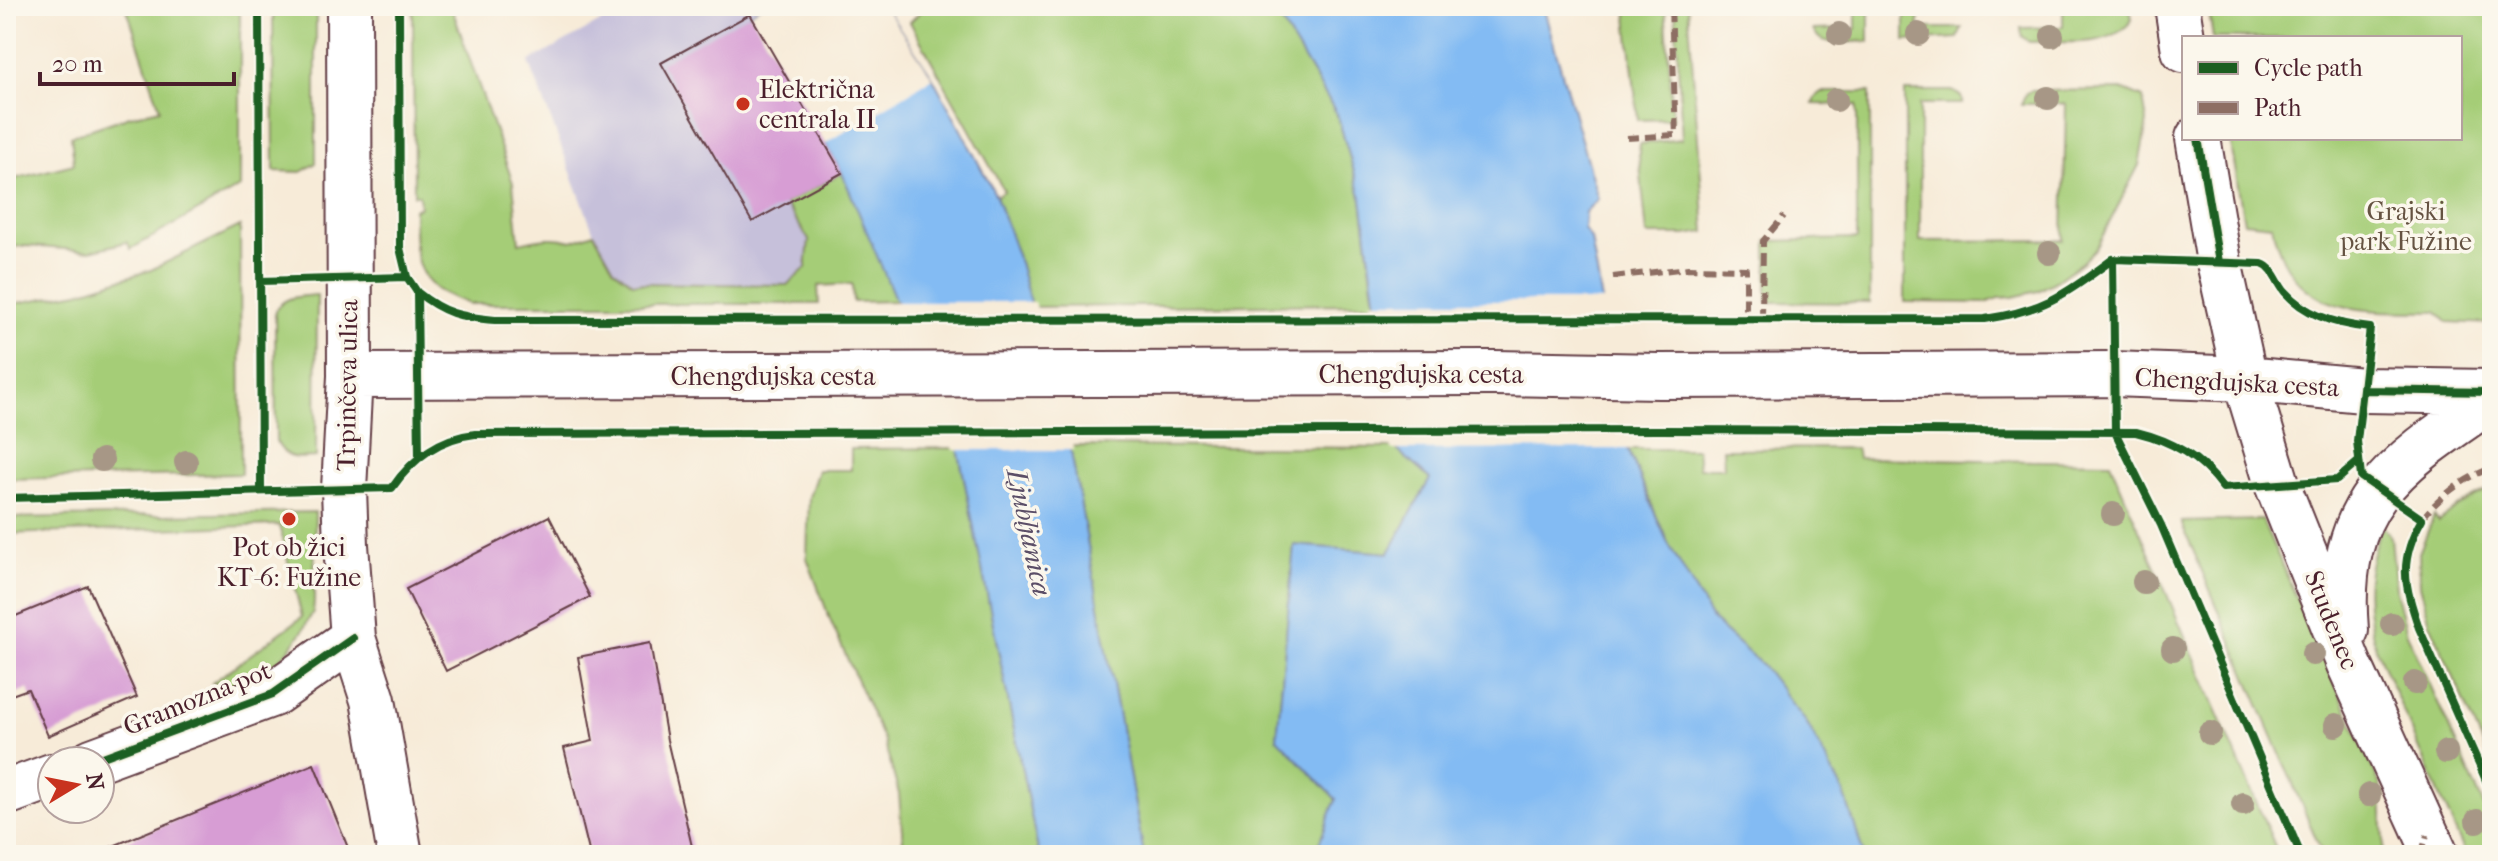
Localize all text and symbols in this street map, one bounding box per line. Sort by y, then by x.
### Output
scale bar [40,36,234,86]
legend [2182,36,2462,140]
text: 20 m [52,50,103,78]
text: Cycle path [2254,54,2363,82]
place label: Električna centrala II [759,74,876,135]
text: Path [2254,94,2302,122]
marker: Električna centrala II [734,95,752,113]
park label: Grajski park Fužine [2339,196,2472,257]
street label: Trpinčeva ulica [331,298,365,471]
street label: Chengdujska cesta [1319,359,1524,390]
street label: Chengdujska cesta [671,361,876,392]
street label: Chengdujska cesta [2134,362,2341,403]
water label: Ljubljanica [999,463,1059,599]
marker: Pot ob žici KT-6: Fužine [280,510,298,528]
place label: Pot ob žici KT-6: Fužine [217,532,361,593]
street label: Studenec [2298,566,2365,674]
street label: Gramozna pot [119,654,276,742]
north arrow [36,745,116,825]
text: N [80,771,109,792]

